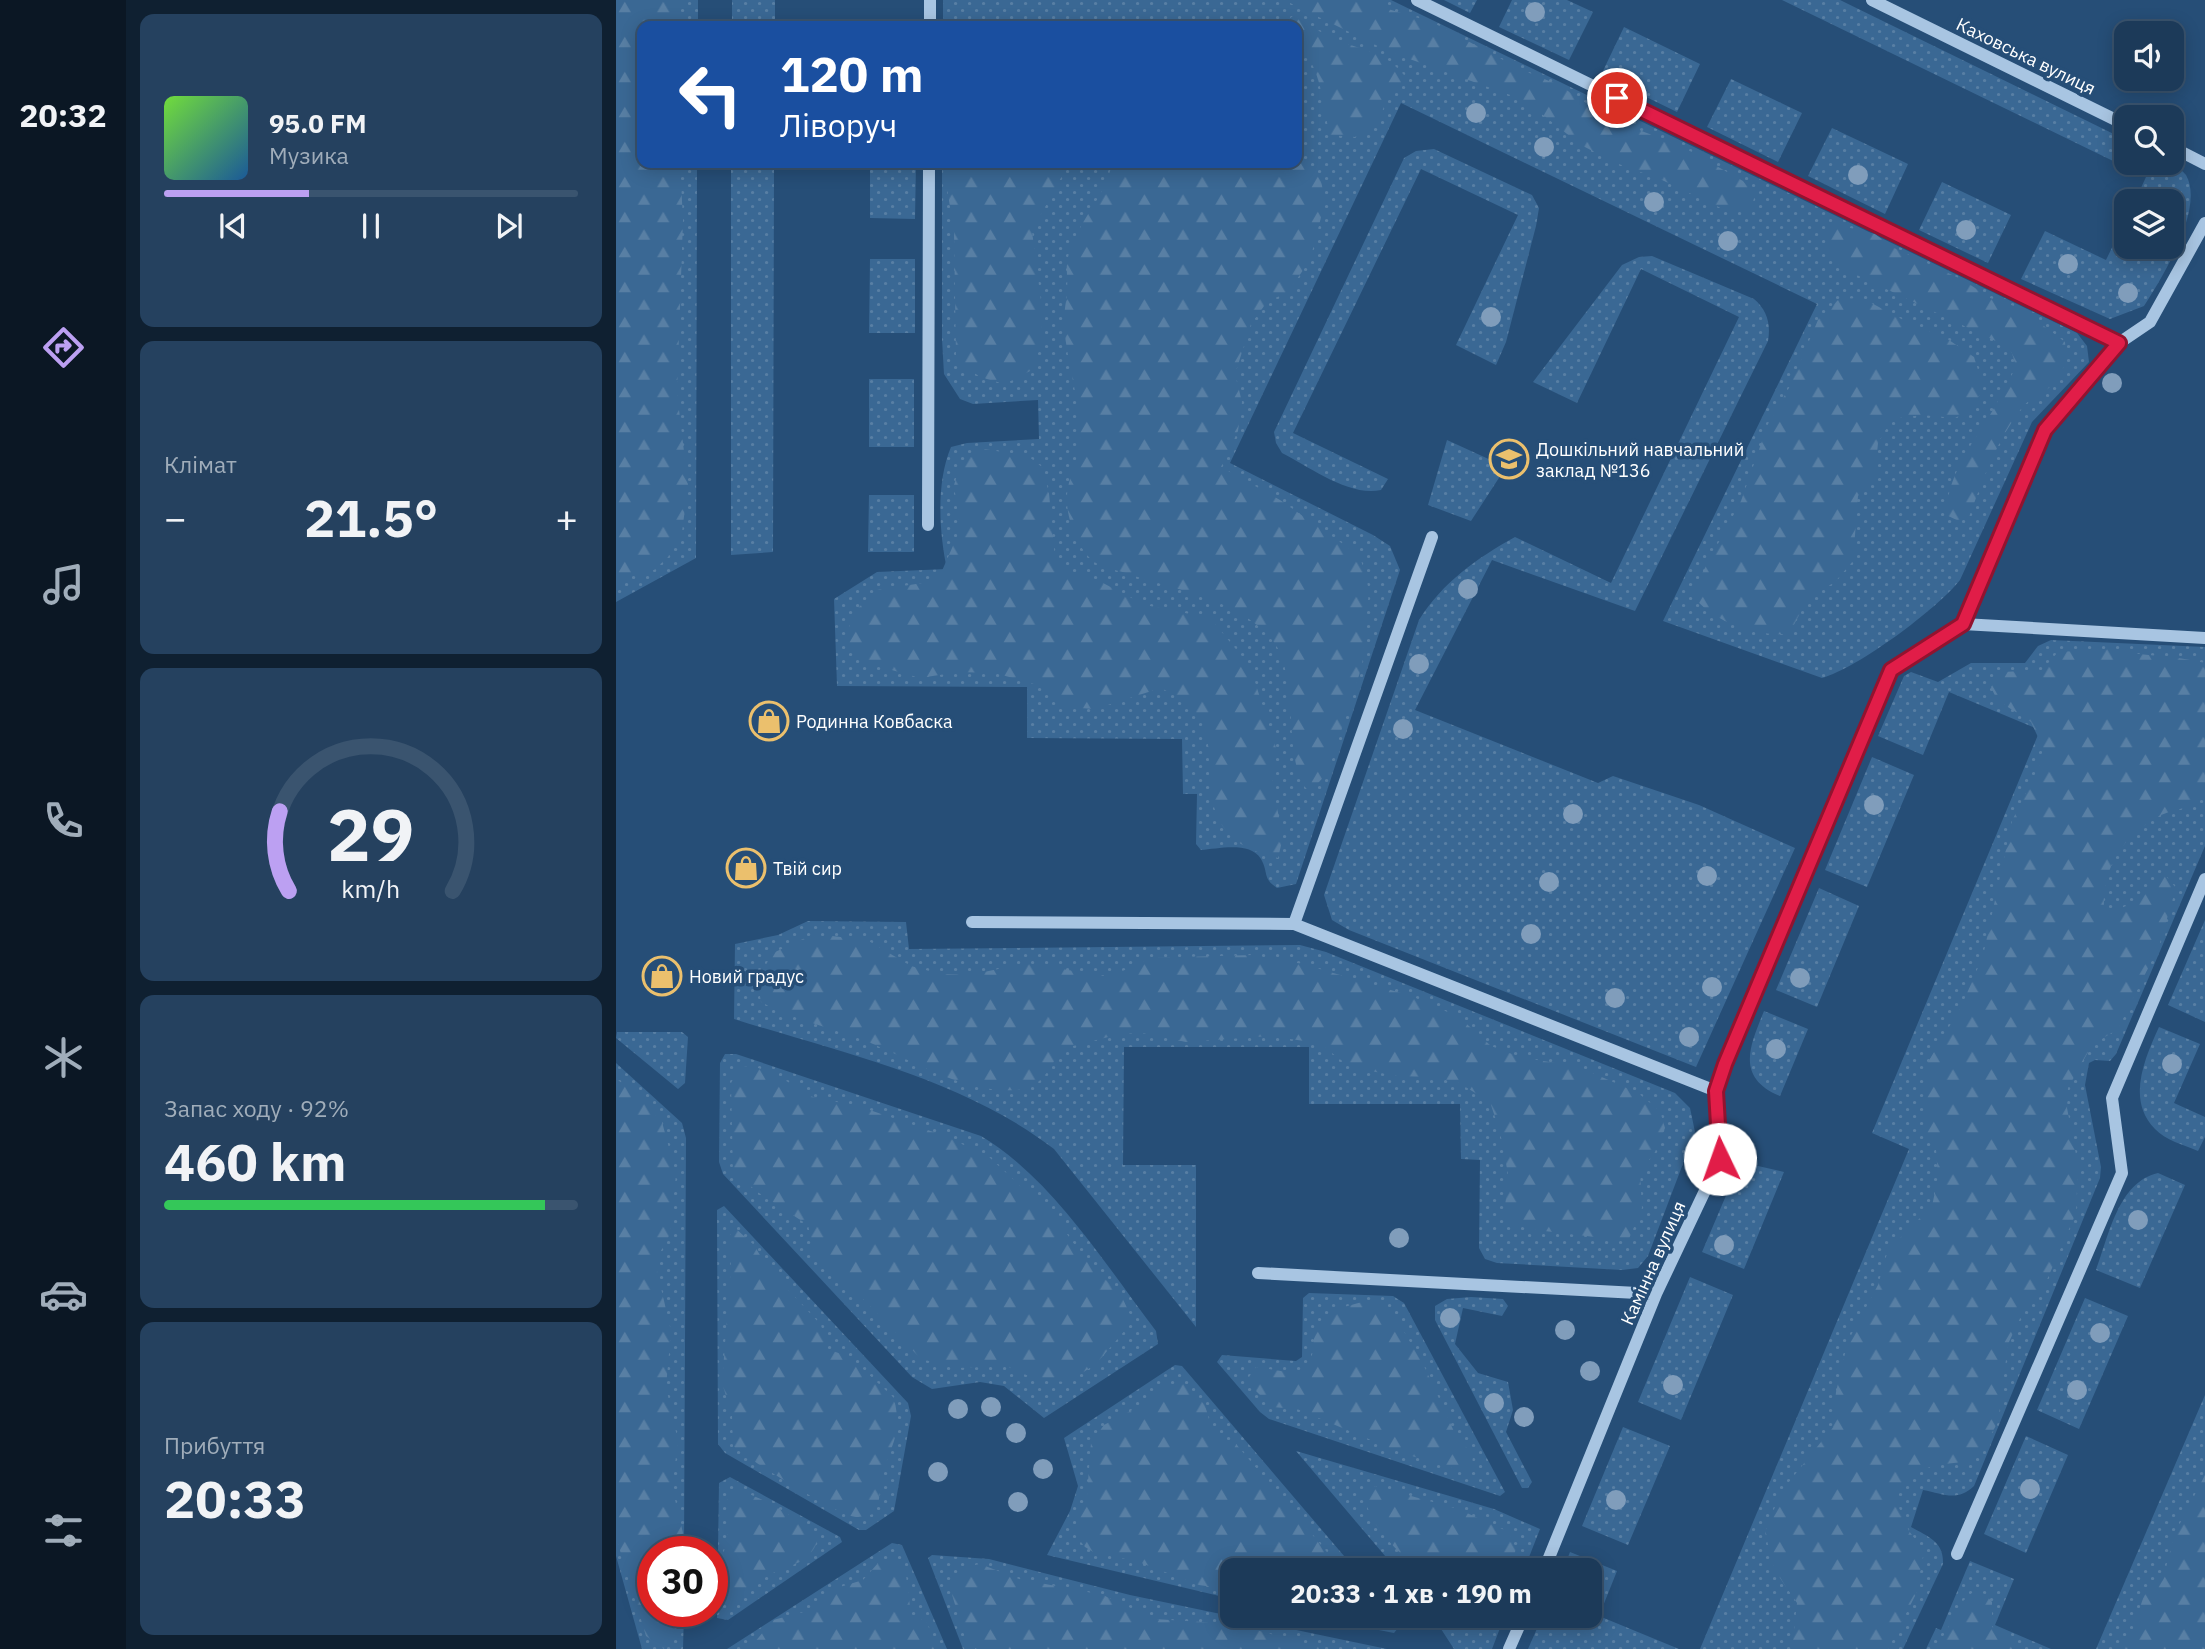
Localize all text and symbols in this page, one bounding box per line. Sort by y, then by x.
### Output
street label: Каховська вулиця [1952,12,2100,100]
map controls [2114,21,2184,259]
button: sound [2114,21,2184,91]
text: 120 m [780,42,924,105]
icon: left [665,49,756,140]
pin [1587,68,1647,128]
icon: arrive [1598,79,1636,117]
text: 20:32 [19,94,107,136]
text: Ліворуч [780,104,897,146]
button: search [2114,105,2184,175]
text: 95.0 FM [269,106,367,140]
text: Музика [269,140,349,170]
button: layers [2114,189,2184,259]
icon: previous [214,207,252,245]
icon: pause [352,207,390,245]
icon: next [490,207,528,245]
icon: directions [39,323,88,372]
school or university icon: Дошкільний навчальний заклад №136 [1488,438,1530,480]
place label: Дошкільний навчальний заклад №136 [1536,438,1744,482]
text: Клімат [164,449,237,479]
text: 21.5° [304,484,438,551]
text: − [164,493,187,542]
text: + [555,493,578,542]
icon: music [39,560,88,609]
shop icon: Родинна Ковбаска [748,700,790,742]
place label: Родинна Ковбаска [796,710,953,733]
text: 29 [327,786,415,881]
icon: phone [39,796,88,845]
shop icon: Твій сир [725,847,767,889]
place label: Твій сир [773,857,842,880]
text: km/h [342,871,400,904]
shop icon: Новий градус [641,955,683,997]
place label: Новий градус [689,965,804,988]
icon: climate [39,1033,88,1082]
text: Запас ходу · 92% [164,1093,349,1123]
position arrow [1683,1122,1757,1196]
text: 460 km [164,1128,346,1195]
street label: Камінна вулиця [1615,1197,1691,1329]
icon: car [39,1270,88,1319]
text: Прибуття [164,1430,265,1460]
text: 20:33 [164,1465,306,1532]
icon: filters [39,1506,88,1555]
speed limit sign: 30 [637,1536,728,1627]
text: 20:33 · 1 хв · 190 m [1290,1576,1532,1610]

